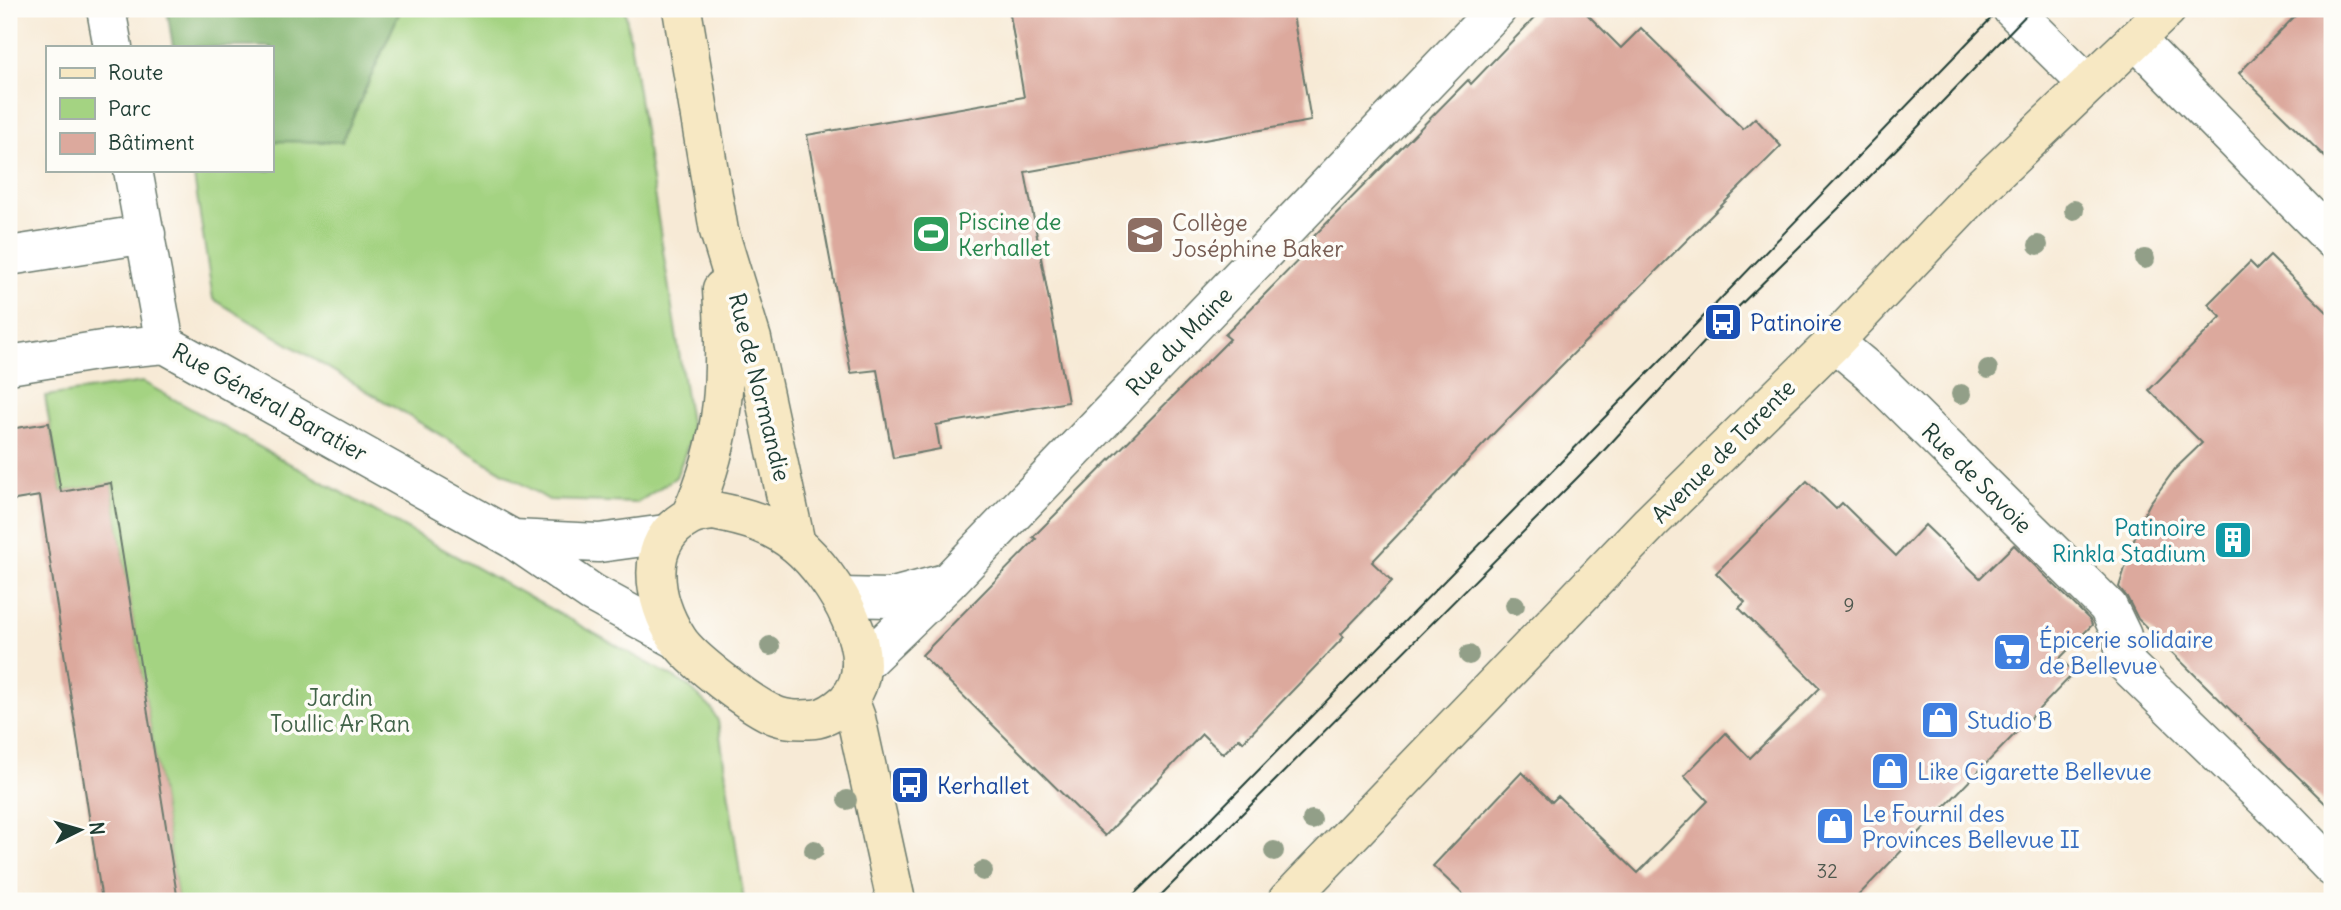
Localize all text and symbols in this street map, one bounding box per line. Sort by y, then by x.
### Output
legend [46,46,273,172]
text: Route [108,59,163,86]
text: Parc [108,95,151,122]
text: Bâtiment [108,129,194,156]
place label: Piscine de Kerhallet [958,207,1061,262]
place label: Collège Joséphine Baker [1172,208,1344,263]
sports icon: Piscine de Kerhallet [910,213,952,255]
school or university icon: Collège Joséphine Baker [1124,214,1166,256]
street label: Rue du Maine [1120,280,1238,402]
street label: Rue de Normandie [723,290,797,484]
bus stop icon: Patinoire [1702,301,1744,343]
place label: Patinoire [1750,308,1842,337]
street label: Rue Général Baratier [167,336,373,468]
street label: Avenue de Tarente [1645,373,1801,529]
street label: Rue de Savoie [1916,417,2038,539]
place label: Patinoire Rinkla Stadium [2052,513,2206,568]
building icon: Patinoire Rinkla Stadium [2212,519,2254,561]
house number: 9 [1844,593,1854,617]
place label: Épicerie solidaire de Bellevue [2039,625,2213,680]
supermarket icon: Épicerie solidaire de Bellevue [1991,631,2033,673]
park label: Jardin Toullic Ar Ran [270,683,410,738]
shop icon: Studio B [1919,699,1961,741]
place label: Studio B [1967,706,2053,735]
shop icon: Like Cigarette Bellevue [1869,750,1911,792]
place label: Like Cigarette Bellevue [1917,757,2152,786]
bus stop icon: Kerhallet [889,764,931,806]
place label: Kerhallet [937,771,1030,800]
north arrow [46,794,116,864]
place label: Le Fournil des Provinces Bellevue II [1862,799,2080,854]
shop icon: Le Fournil des Provinces Bellevue II [1814,805,1856,847]
text: N [84,821,109,836]
house number: 32 [1816,859,1838,883]

